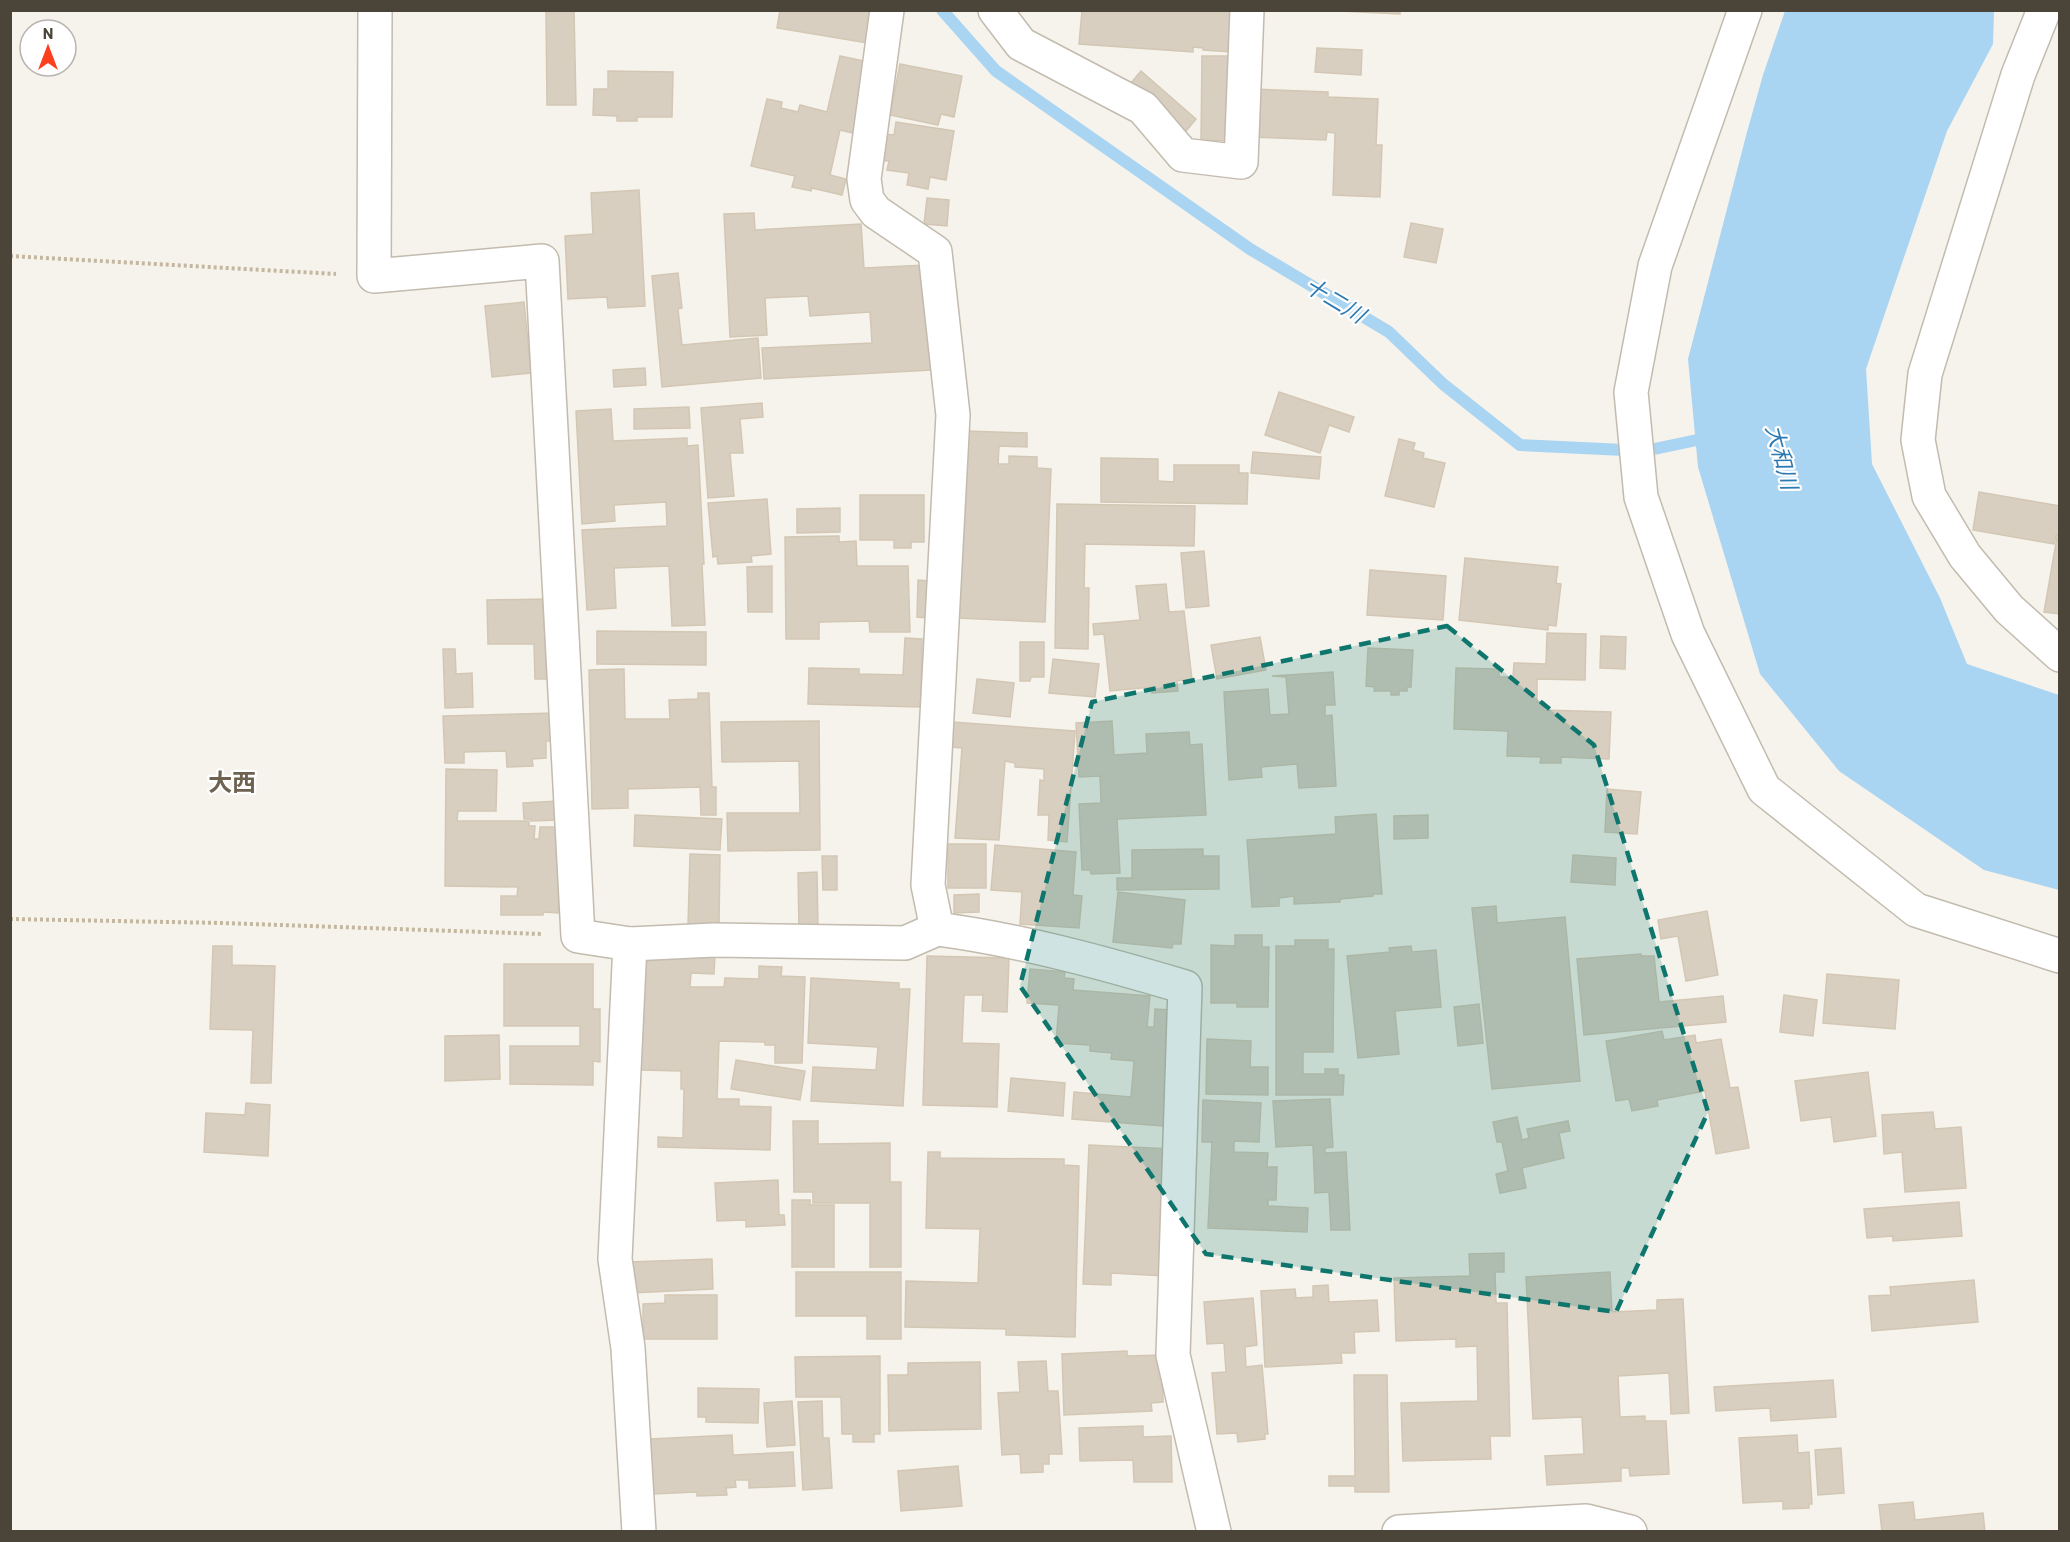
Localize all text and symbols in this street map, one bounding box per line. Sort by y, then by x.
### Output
north arrow [18,18,78,78]
text: N [43,23,53,42]
water label: 十二川 [1301,271,1372,328]
water label: 大和川 [1762,421,1805,494]
district label: 大西 [208,767,256,796]

